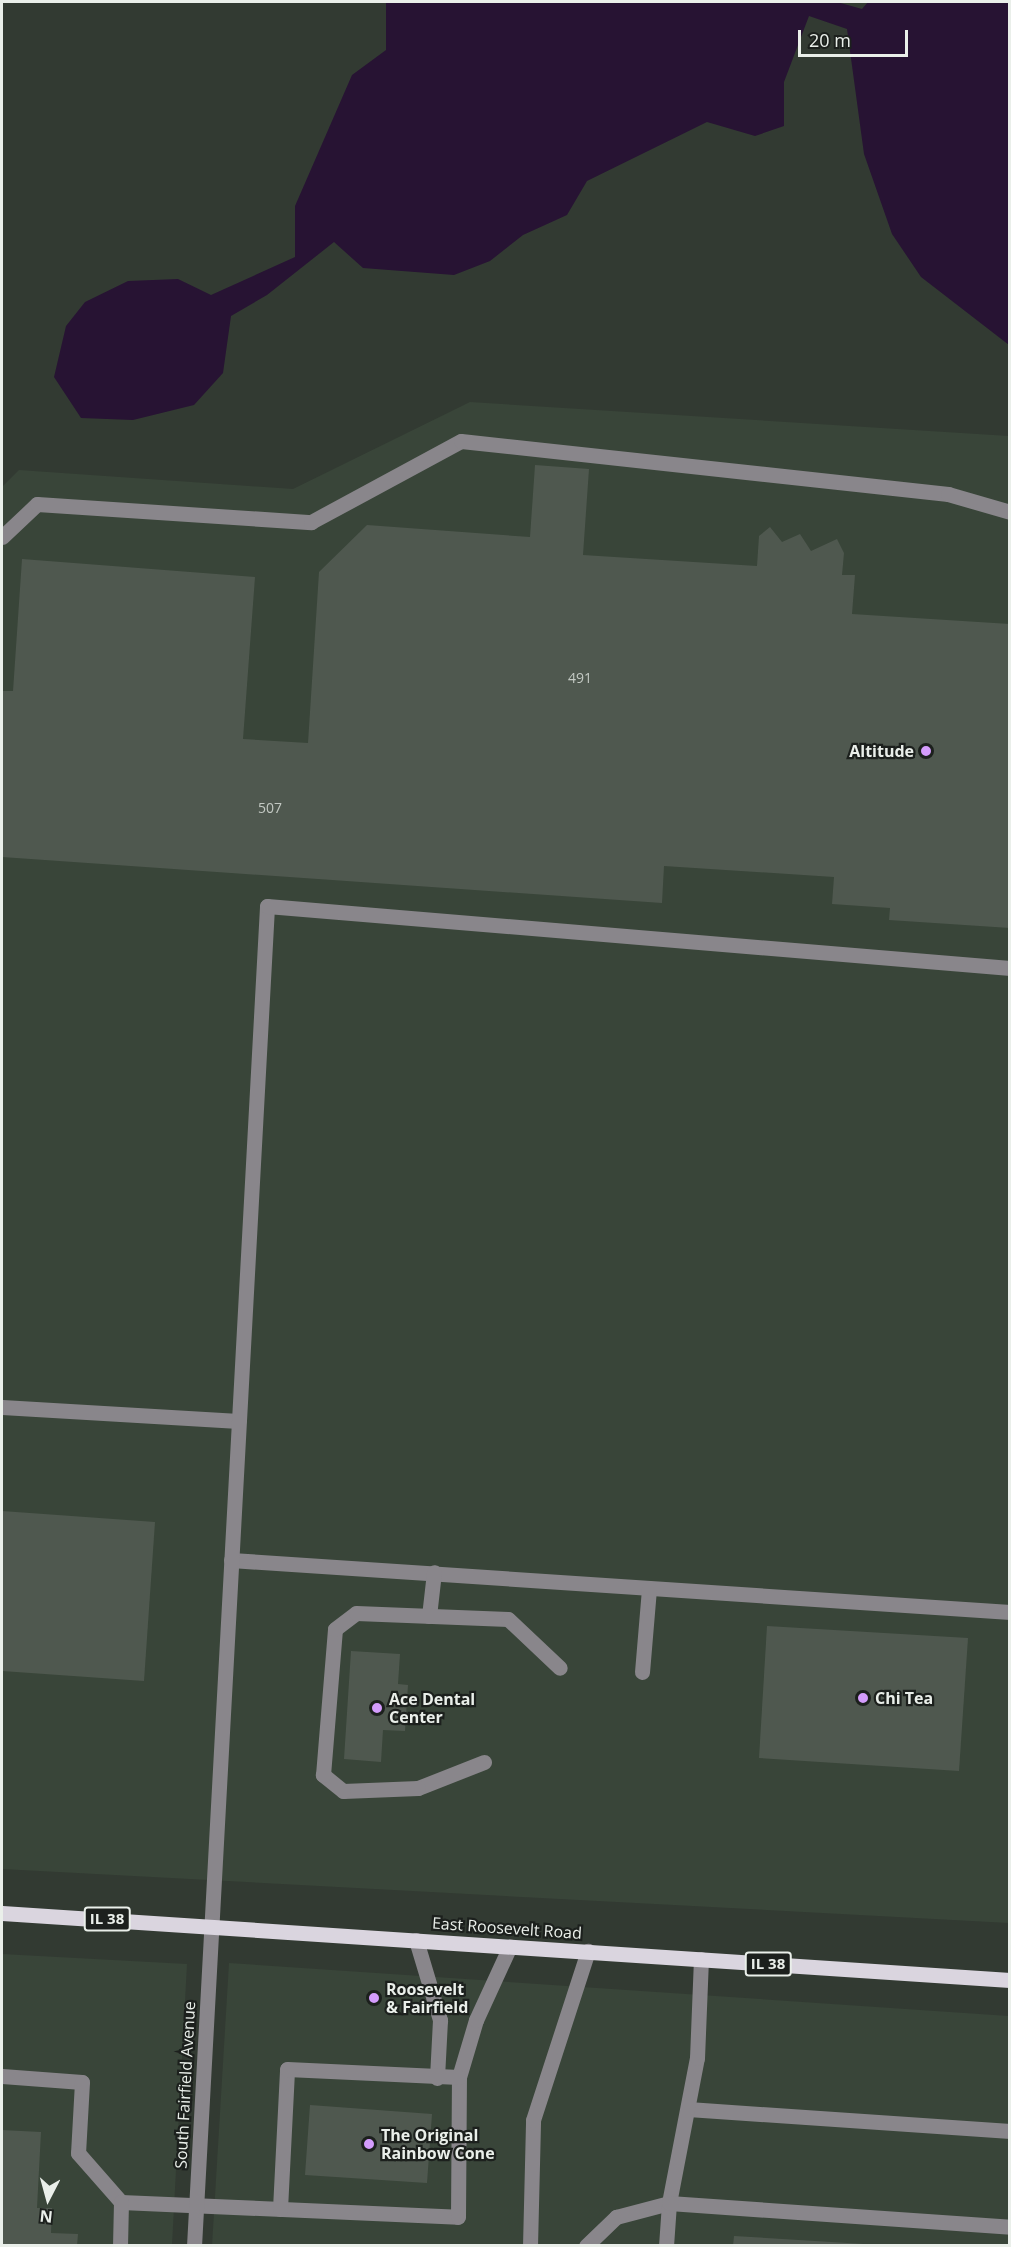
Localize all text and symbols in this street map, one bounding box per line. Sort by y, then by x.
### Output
scale bar [801,18,910,56]
text: 20 m [809,28,851,52]
house number: 491 [568,670,592,686]
place label: Altitude [849,741,914,761]
marker: Altitude [919,744,933,758]
house number: 507 [258,800,282,816]
place label: Chi Tea [875,1688,933,1708]
place label: Ace Dental Center [389,1689,475,1727]
marker: Chi Tea [856,1691,870,1705]
marker: Ace Dental Center [370,1701,384,1715]
road number: IL 38 [83,1907,131,1931]
street label: East Roosevelt Road [431,1913,583,1943]
road number: IL 38 [744,1952,792,1976]
place label: Roosevelt & Fairfield [386,1979,468,2017]
marker: Roosevelt & Fairfield [367,1991,381,2005]
street label: South Fairfield Avenue [171,2001,199,2169]
place label: The Original Rainbow Cone [381,2125,495,2163]
marker: The Original Rainbow Cone [362,2137,376,2151]
north arrow [18,2169,78,2229]
text: N [39,2205,54,2229]

